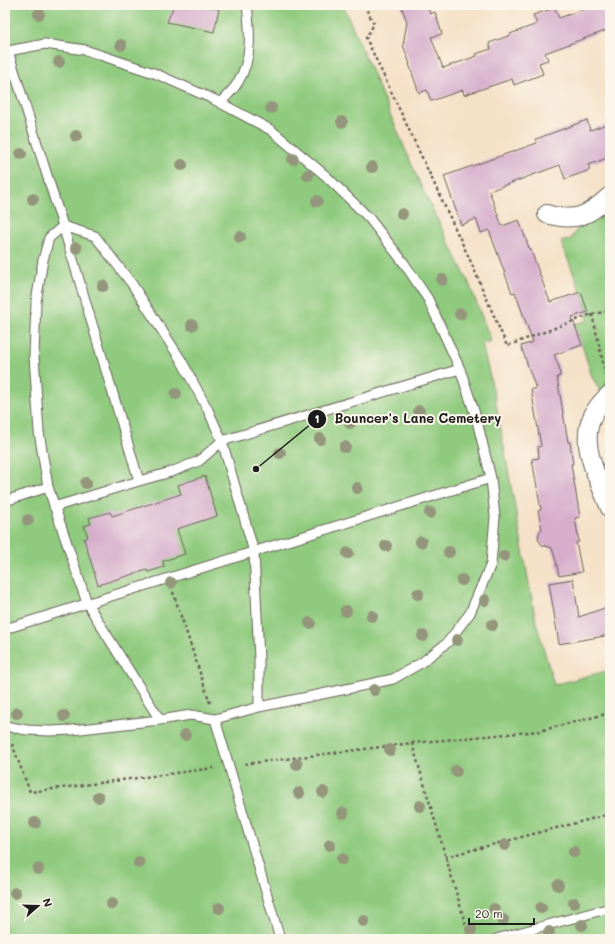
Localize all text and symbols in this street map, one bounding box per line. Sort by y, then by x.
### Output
callout: Bouncer's Lane Cemetery [307,406,509,431]
text: Bouncer's Lane Cemetery [335,409,501,427]
text: 1 [314,410,320,426]
north arrow [18,886,58,926]
text: N [39,896,56,909]
scale bar [469,900,534,926]
text: 20 m [475,905,503,921]

